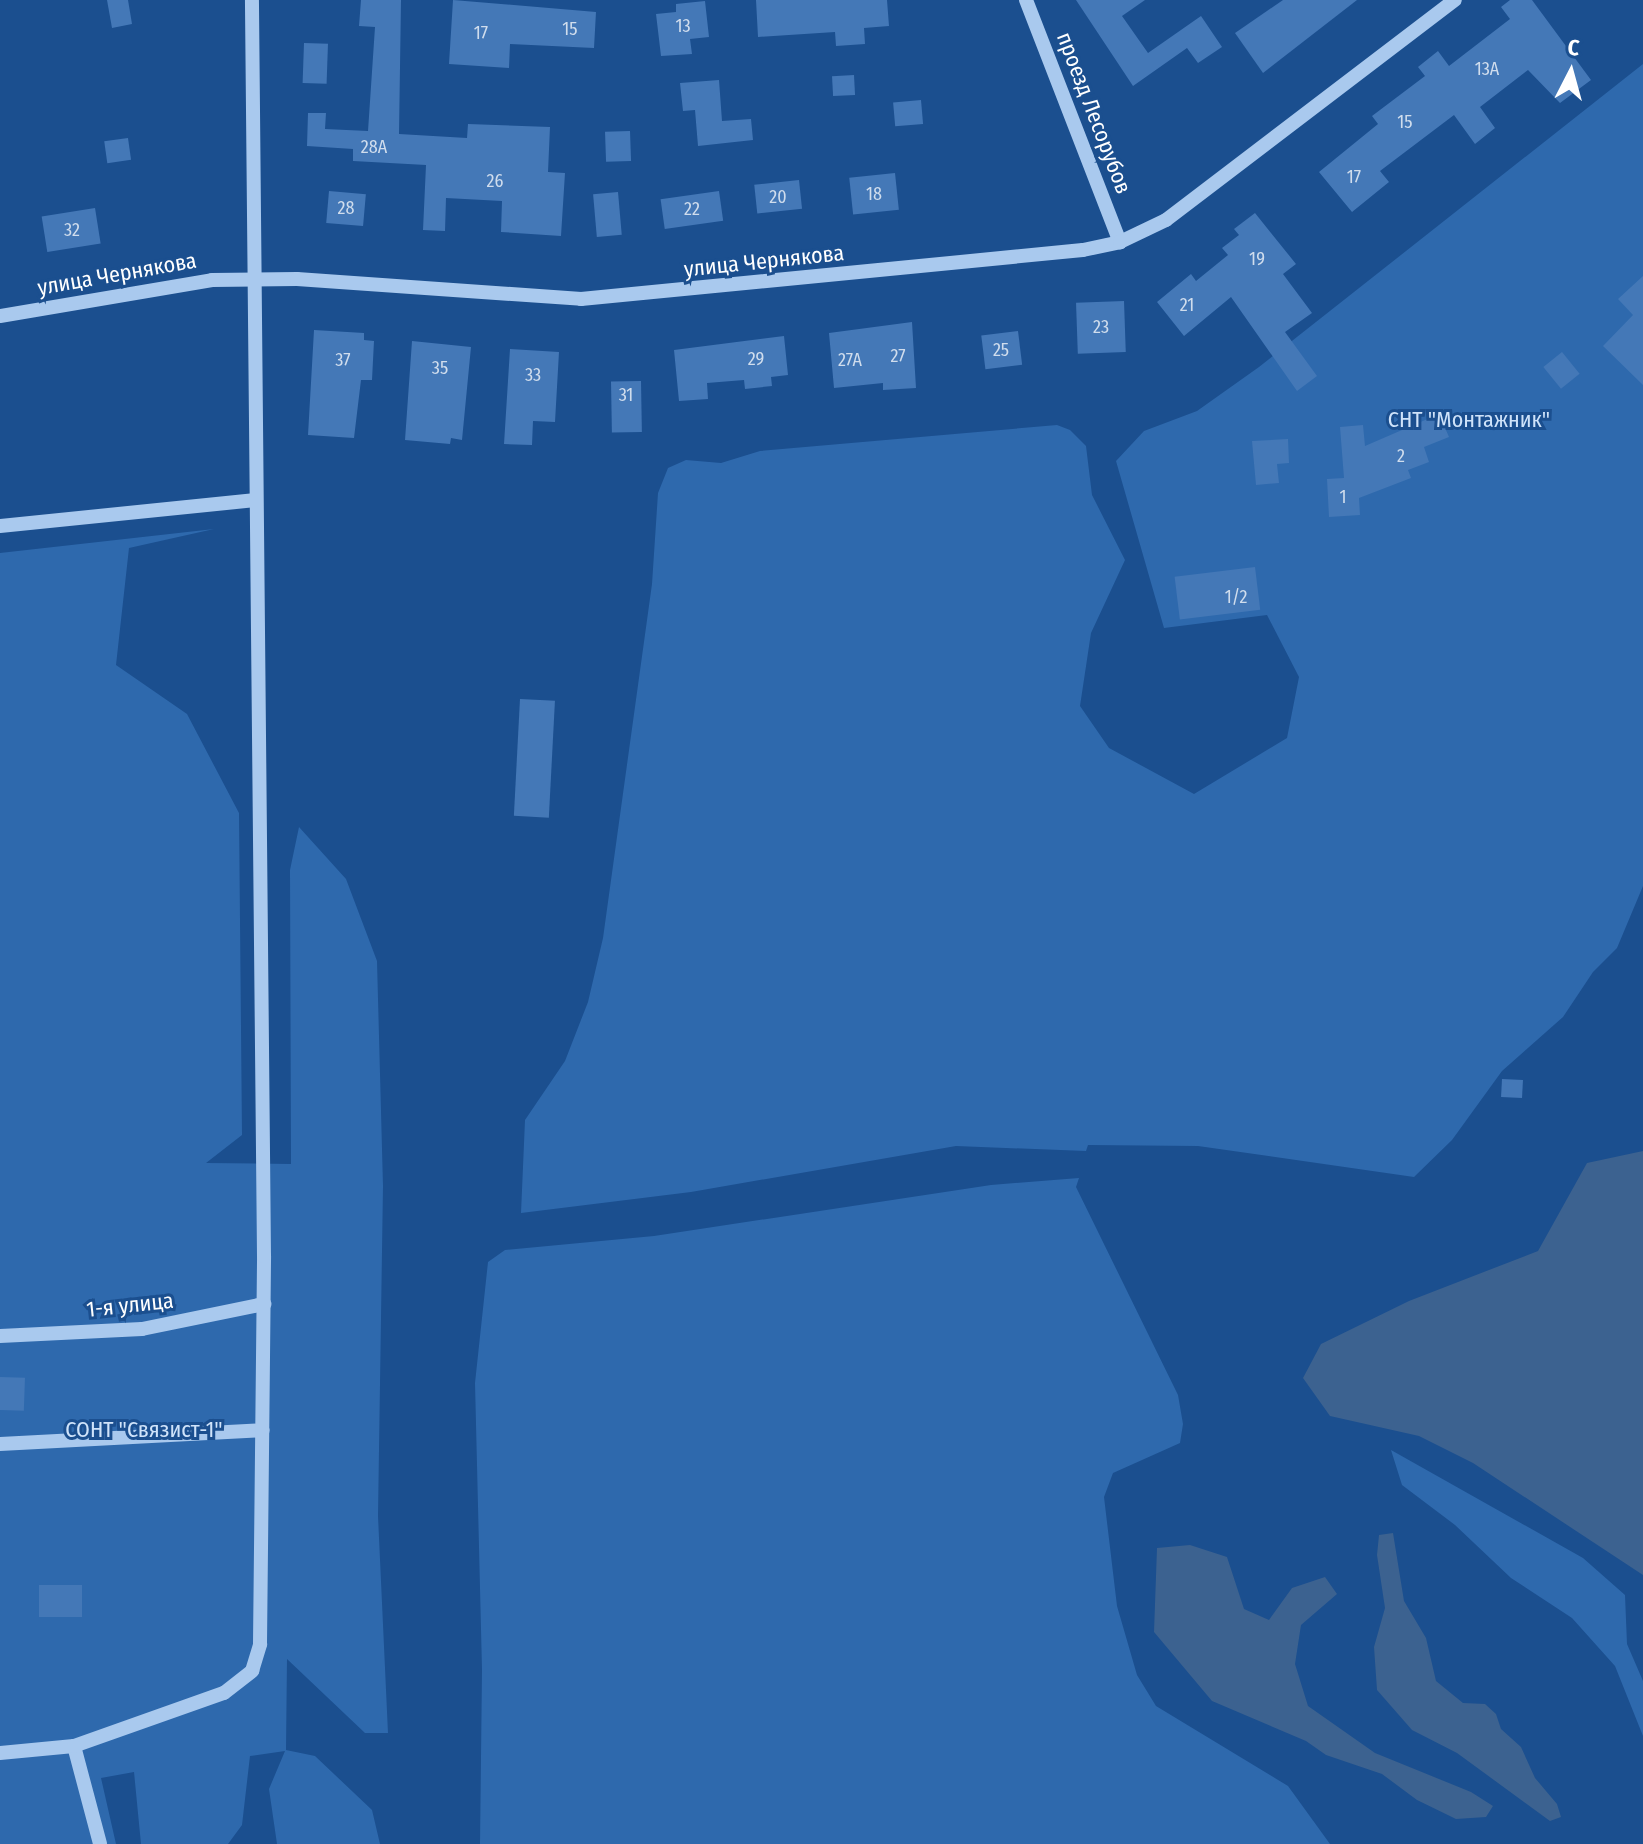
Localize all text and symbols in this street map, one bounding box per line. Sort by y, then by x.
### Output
house number: 13 [675,15,691,37]
house number: 15 [562,18,578,40]
house number: 17 [474,22,488,44]
street label: проезд Лесорубов [1051,28,1137,198]
north arrow [1531,32,1611,112]
text: С [1566,34,1581,62]
house number: 13А [1475,58,1499,80]
house number: 15 [1397,111,1413,133]
house number: 28А [361,136,387,158]
house number: 17 [1347,166,1361,188]
house number: 26 [487,170,503,192]
house number: 18 [866,183,882,205]
house number: 20 [769,186,787,208]
house number: 28 [338,197,354,219]
house number: 22 [684,198,700,220]
house number: 32 [64,219,80,241]
street label: улица Чернякова [683,239,845,283]
street label: улица Чернякова [35,247,199,301]
house number: 19 [1249,248,1265,270]
house number: 21 [1180,294,1194,316]
house number: 23 [1093,316,1109,338]
house number: 25 [993,339,1009,361]
house number: 27 [890,345,906,367]
house number: 29 [748,348,764,370]
house number: 37 [335,349,351,371]
house number: 27А [838,349,862,371]
house number: 35 [432,357,448,379]
house number: 33 [525,364,541,386]
house number: 31 [619,384,633,406]
park label: СНТ "Монтажник" [1388,407,1550,433]
house number: 2 [1397,445,1405,467]
house number: 1 [1339,486,1347,508]
house number: 1/2 [1225,586,1247,608]
street label: 1-я улица [85,1287,175,1323]
park label: СОНТ "Связист-1" [65,1417,223,1443]

